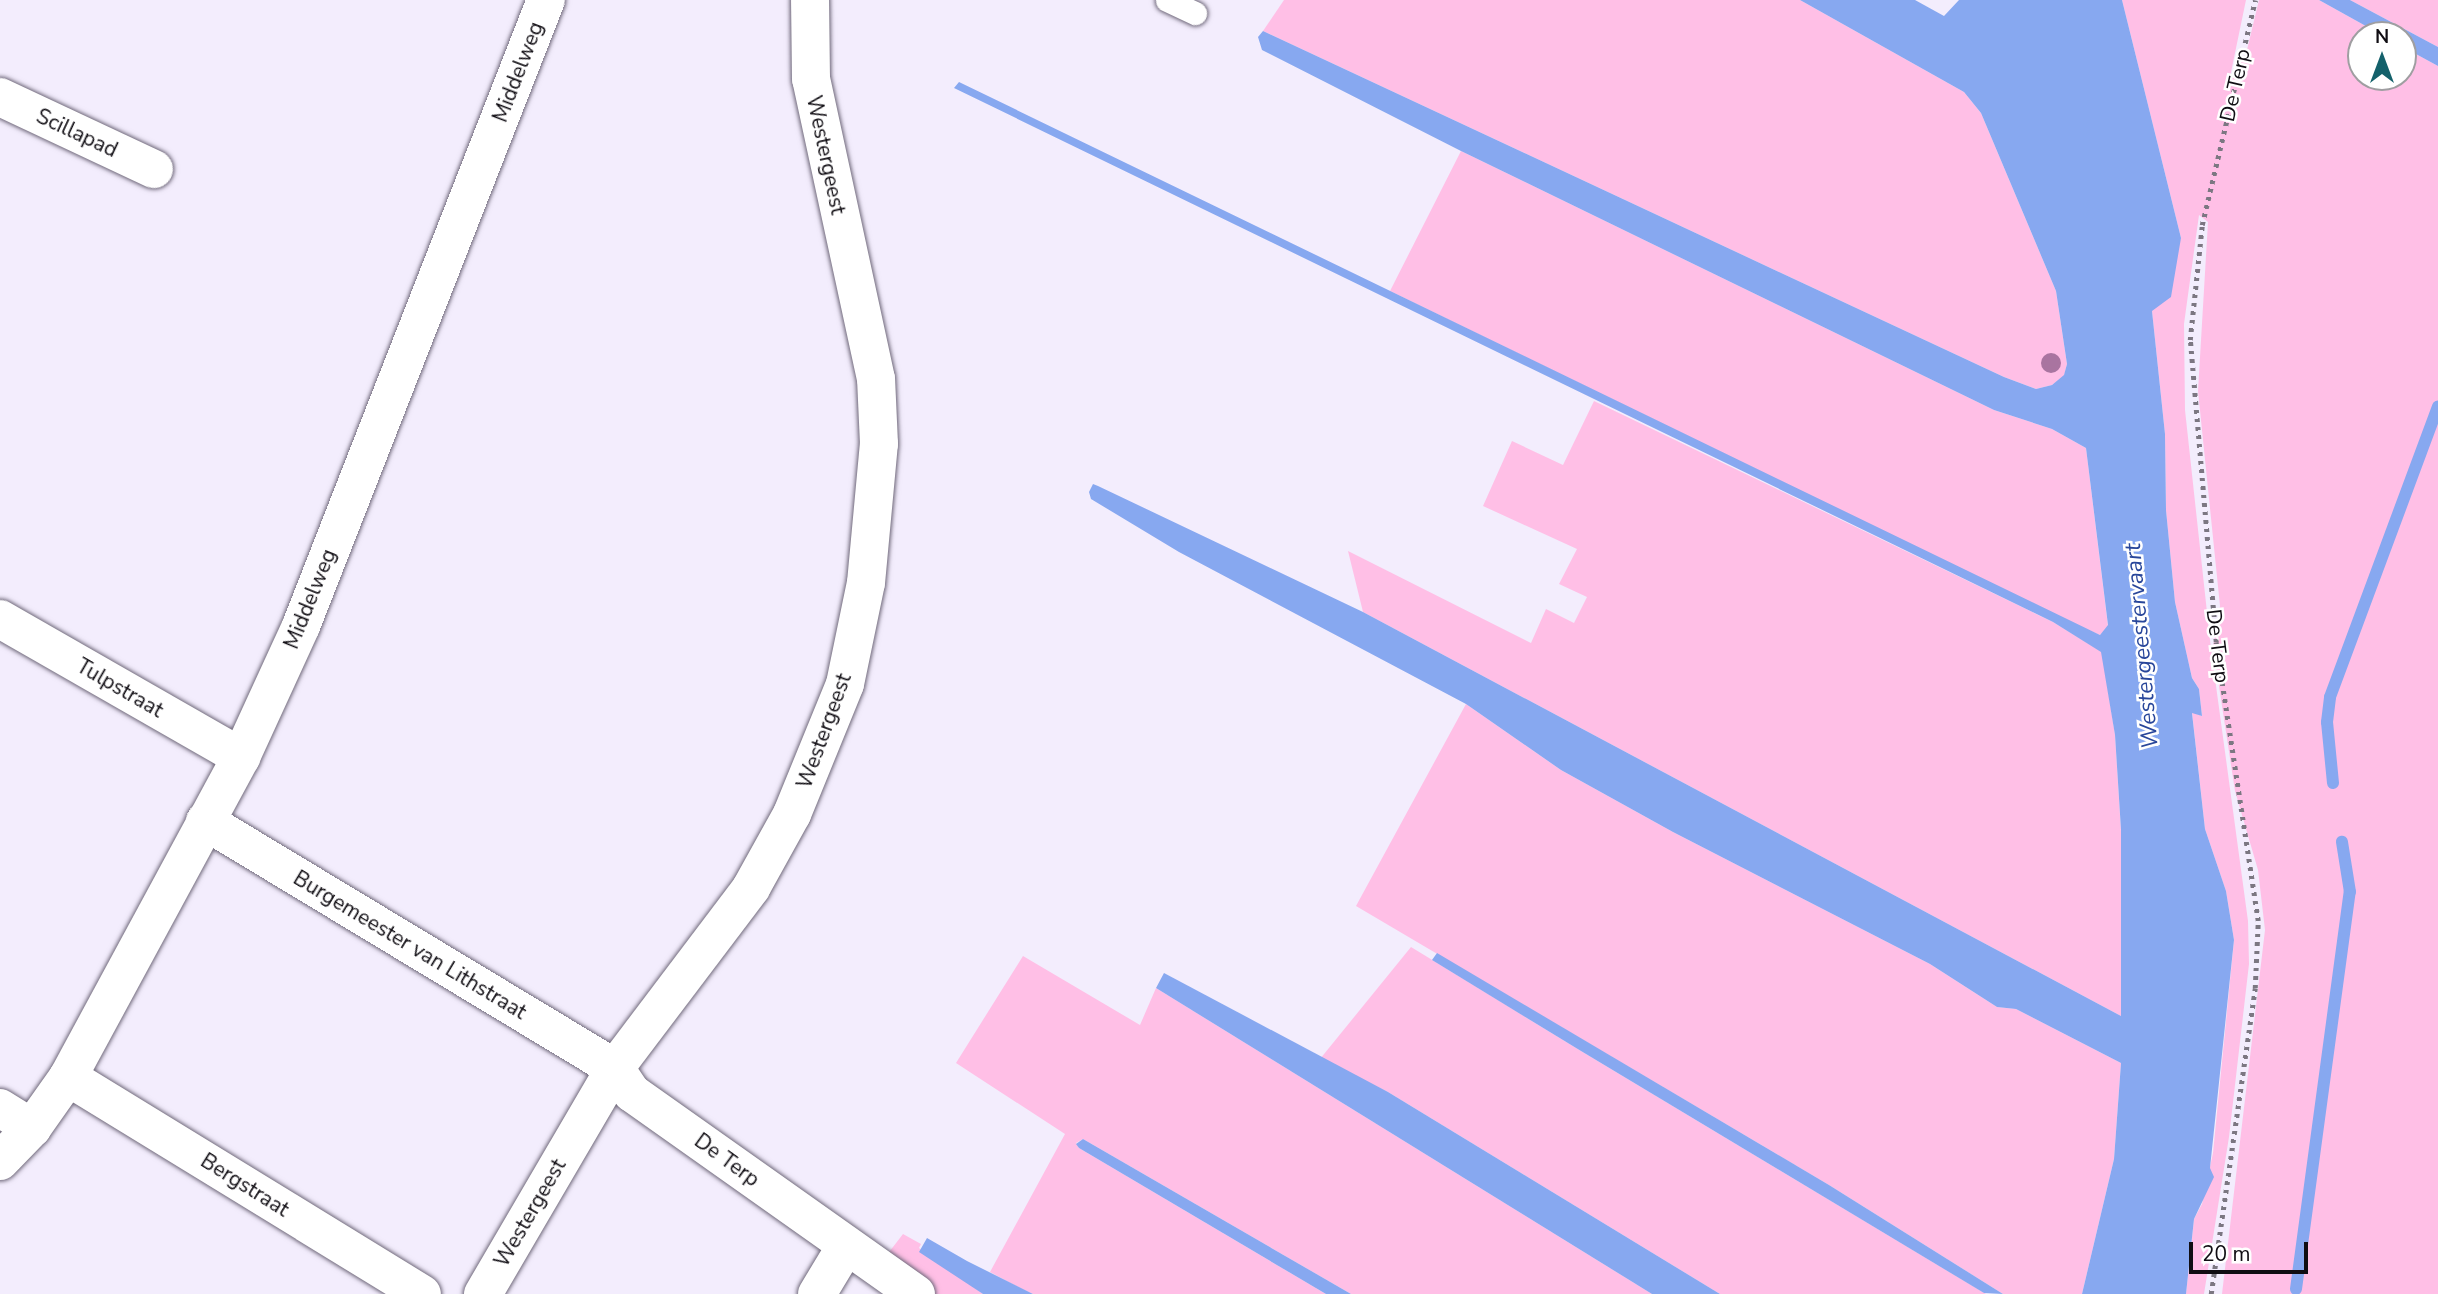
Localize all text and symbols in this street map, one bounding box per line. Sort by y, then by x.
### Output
street label: Middelweg [487,18,549,126]
north arrow [2347,21,2417,91]
text: N [2375,24,2389,50]
street label: De Terp [2214,46,2256,124]
street label: Westergeest [801,93,851,217]
street label: Scillapad [32,103,122,163]
water label: Westergeestervaart [2119,542,2165,750]
street label: Middelweg [279,545,341,653]
street label: De Terp [2201,608,2235,684]
street label: Tulpstraat [72,653,168,723]
street label: Westergeest [791,670,857,792]
street label: Burgemeester van Lithstraat [289,865,531,1025]
street label: De Terp [690,1128,764,1192]
street label: Bergstraat [196,1148,294,1222]
street label: Westergeest [489,1154,571,1272]
scale bar [2193,1228,2312,1272]
text: 20 m [2202,1240,2251,1268]

